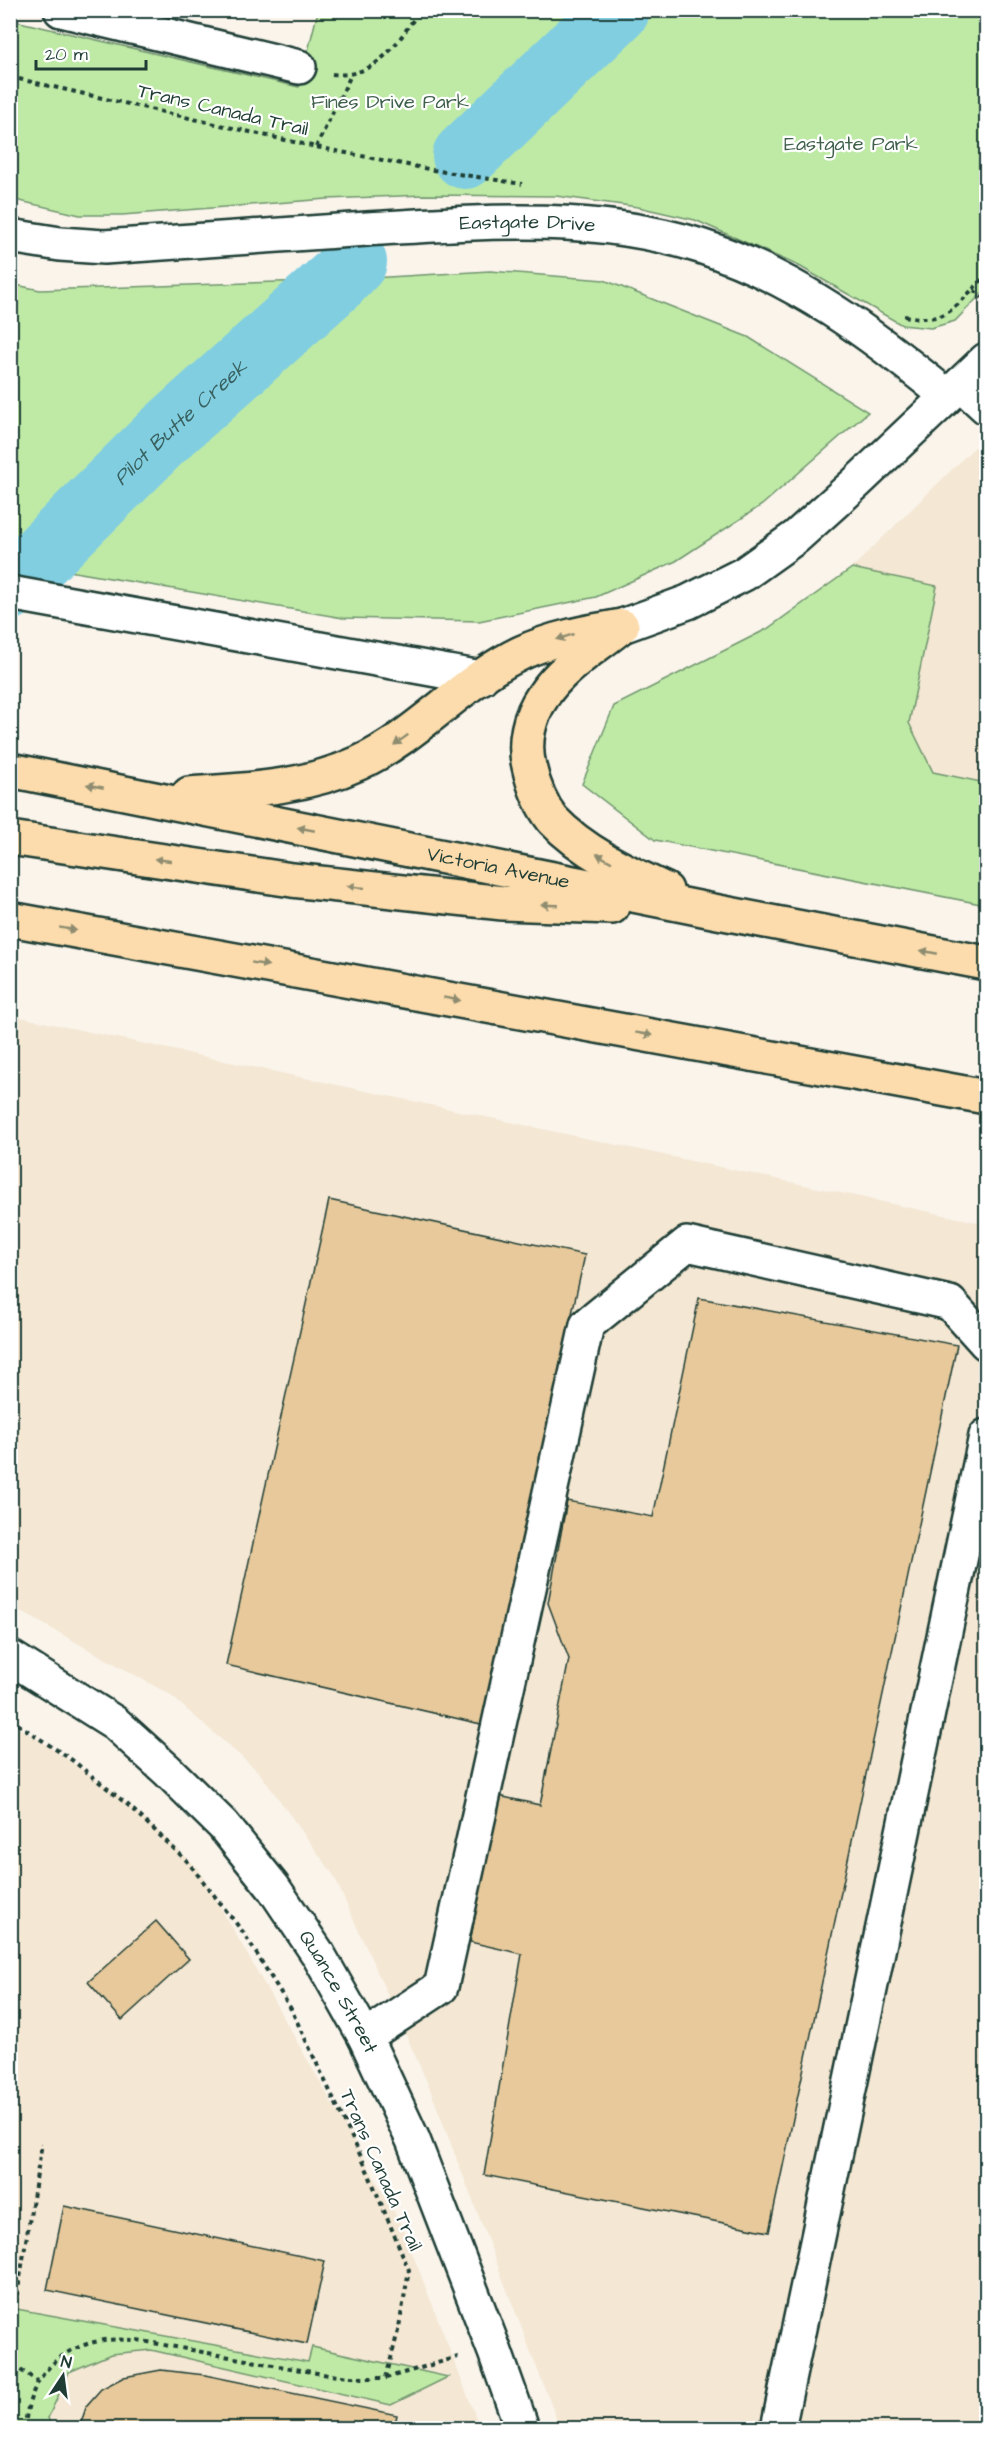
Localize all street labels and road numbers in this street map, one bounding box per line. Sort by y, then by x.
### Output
street label: Trans Canada Trail [135,77,311,143]
street label: Eastgate Drive [459,208,597,239]
street label: Victoria Avenue [425,840,572,896]
street label: Quance Street [292,1925,385,2058]
street label: Trans Canada Trail [333,2085,429,2255]

